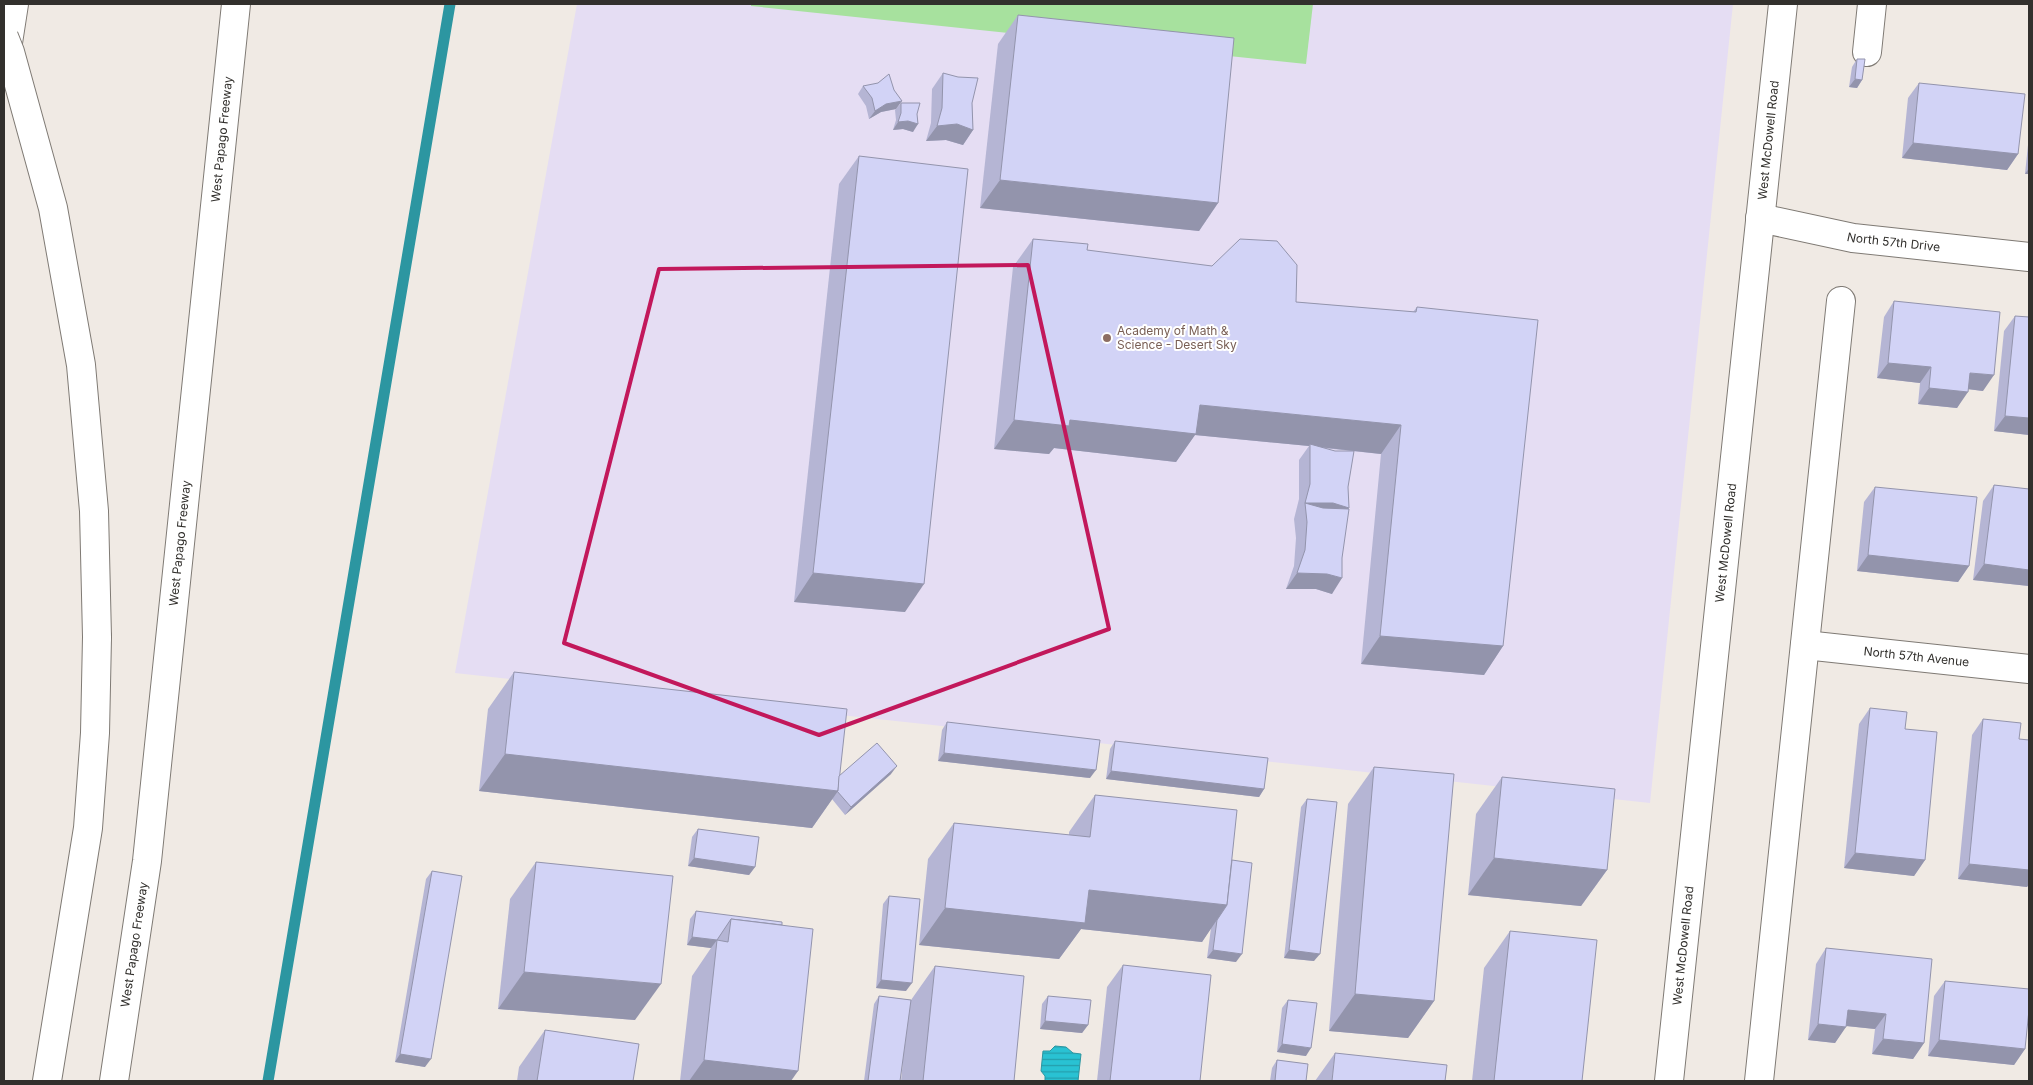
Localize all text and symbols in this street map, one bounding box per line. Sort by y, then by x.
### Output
street label: West Papago Freeway [207,75,235,203]
street label: West McDowell Road [1754,80,1782,201]
street label: North 57th Drive [1846,229,1941,254]
place label: Academy of Math & Science - Desert Sky [1117,323,1237,352]
marker: Academy of Math & Science - Desert Sky [1101,332,1113,344]
street label: West Papago Freeway [166,479,194,607]
street label: West McDowell Road [1712,482,1739,603]
street label: North 57th Avenue [1863,643,1970,670]
street label: West Papago Freeway [117,881,151,1008]
street label: West McDowell Road [1669,885,1697,1006]

